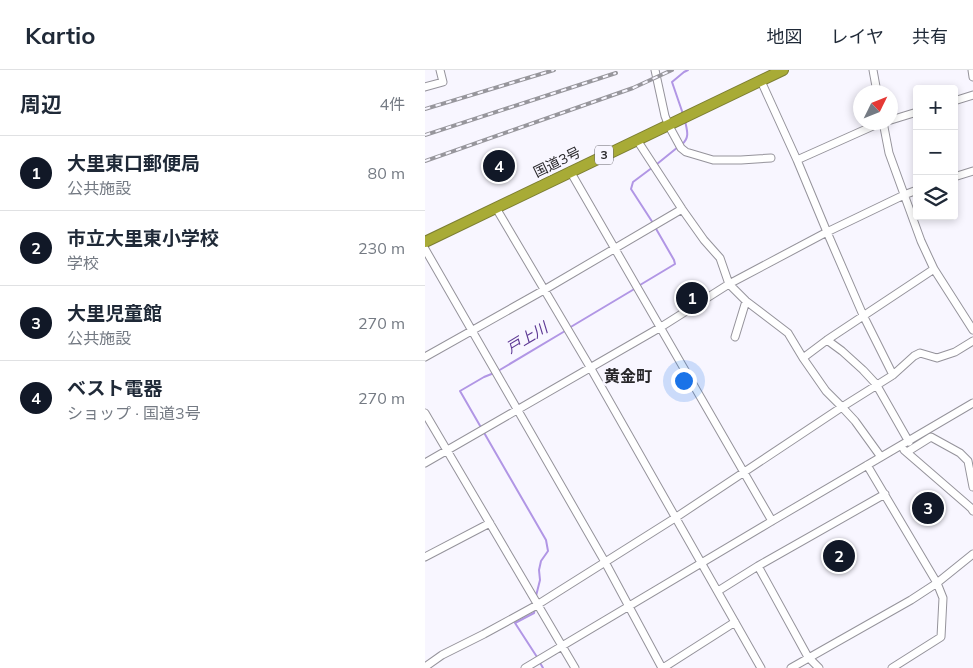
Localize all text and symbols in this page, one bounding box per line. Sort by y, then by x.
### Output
text: Kartio [25,20,96,50]
text: 地図 [767,25,803,48]
text: レイヤ [831,25,884,48]
text: 共有 [912,25,948,48]
north arrow [853,85,898,130]
map controls [913,85,958,220]
button: + [913,85,958,130]
text: 周辺 [20,91,62,117]
text: 4件 [379,94,405,114]
button: − [913,130,958,175]
street label: 国道3号 [530,143,584,181]
road number: 3 [595,146,613,164]
pin: 4 [483,147,515,185]
text: 大里東口郵便局 [67,151,200,175]
text: 1 [31,163,41,183]
text: 80 m [368,163,405,183]
button: layers [913,175,958,220]
text: 公共施設 [67,178,131,198]
text: 市立大里東小学校 [67,226,219,250]
text: 2 [31,238,41,258]
text: 230 m [358,238,405,258]
text: 学校 [67,253,99,273]
pin: 1 [676,279,708,317]
text: 大里児童館 [67,301,162,325]
text: 3 [31,313,41,333]
text: 270 m [358,313,405,333]
water label: 戸上川 [503,317,553,357]
text: 公共施設 [67,328,131,348]
district label: 黄金町 [604,366,652,386]
your location [671,368,697,394]
text: ベスト電器 [67,376,162,400]
text: 4 [31,388,41,408]
text: 270 m [358,388,405,408]
text: ショップ · 国道3号 [67,403,201,423]
pin: 3 [912,489,944,527]
pin: 2 [823,537,855,575]

